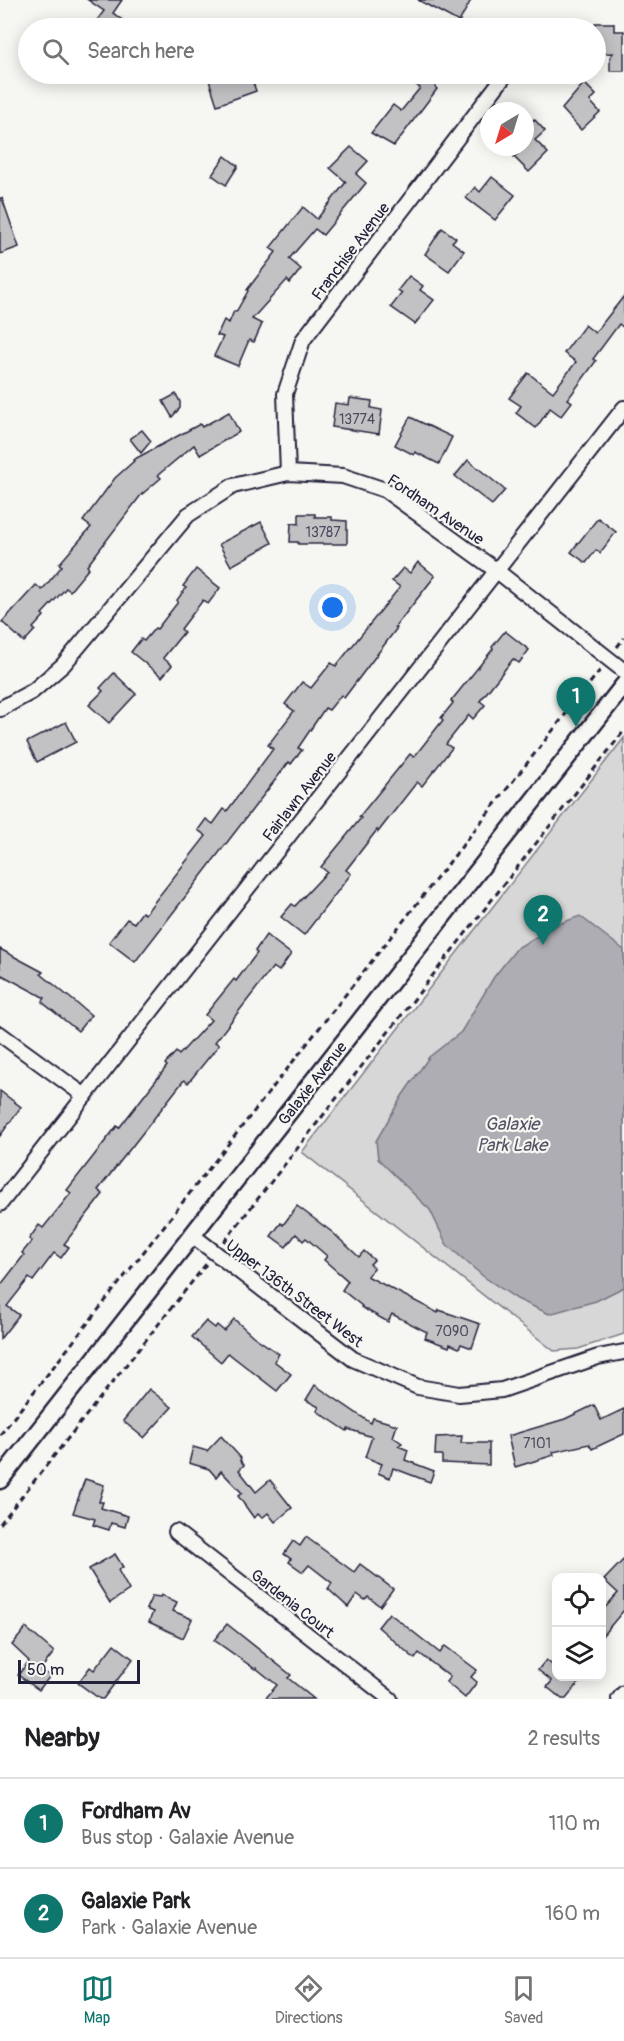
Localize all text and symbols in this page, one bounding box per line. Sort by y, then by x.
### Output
search box [18,18,606,84]
icon: search [39,35,72,68]
text: Search here [87,37,194,65]
north arrow [480,102,534,156]
street label: Franchise Avenue [307,198,394,305]
house number: 13774 [339,411,375,428]
street label: Fordham Avenue [383,470,488,550]
house number: 13787 [305,524,341,541]
your location [318,593,347,622]
pin: 1 [556,678,596,727]
street label: Fairlawn Avenue [259,748,341,845]
pin: 2 [524,896,562,945]
street label: Galaxie Avenue [274,1038,352,1129]
water label: Galaxie Park Lake [477,1113,549,1157]
street label: Upper 136th Street West [222,1236,367,1352]
house number: 7090 [435,1323,469,1340]
house number: 7101 [523,1435,551,1452]
street label: Gardenia Court [247,1565,339,1643]
map controls [552,1573,606,1681]
button: locate [552,1573,606,1627]
button: layers [552,1627,606,1681]
scale bar [18,1657,140,1684]
text: 50 m [27,1660,64,1680]
text: Nearby [24,1722,100,1754]
text: 2 results [528,1726,600,1751]
text: Fordham Av [81,1797,191,1825]
text: 1 [40,1811,47,1836]
text: 110 m [549,1811,600,1836]
text: Bus stop · Galaxie Avenue [81,1825,294,1850]
text: Galaxie Park [81,1887,190,1915]
text: 2 [38,1901,49,1926]
text: 160 m [545,1901,600,1926]
text: Park · Galaxie Avenue [81,1915,257,1940]
tab: Map [81,1972,114,2028]
tab: Directions [275,1972,343,2028]
tab: Saved [504,1972,543,2028]

